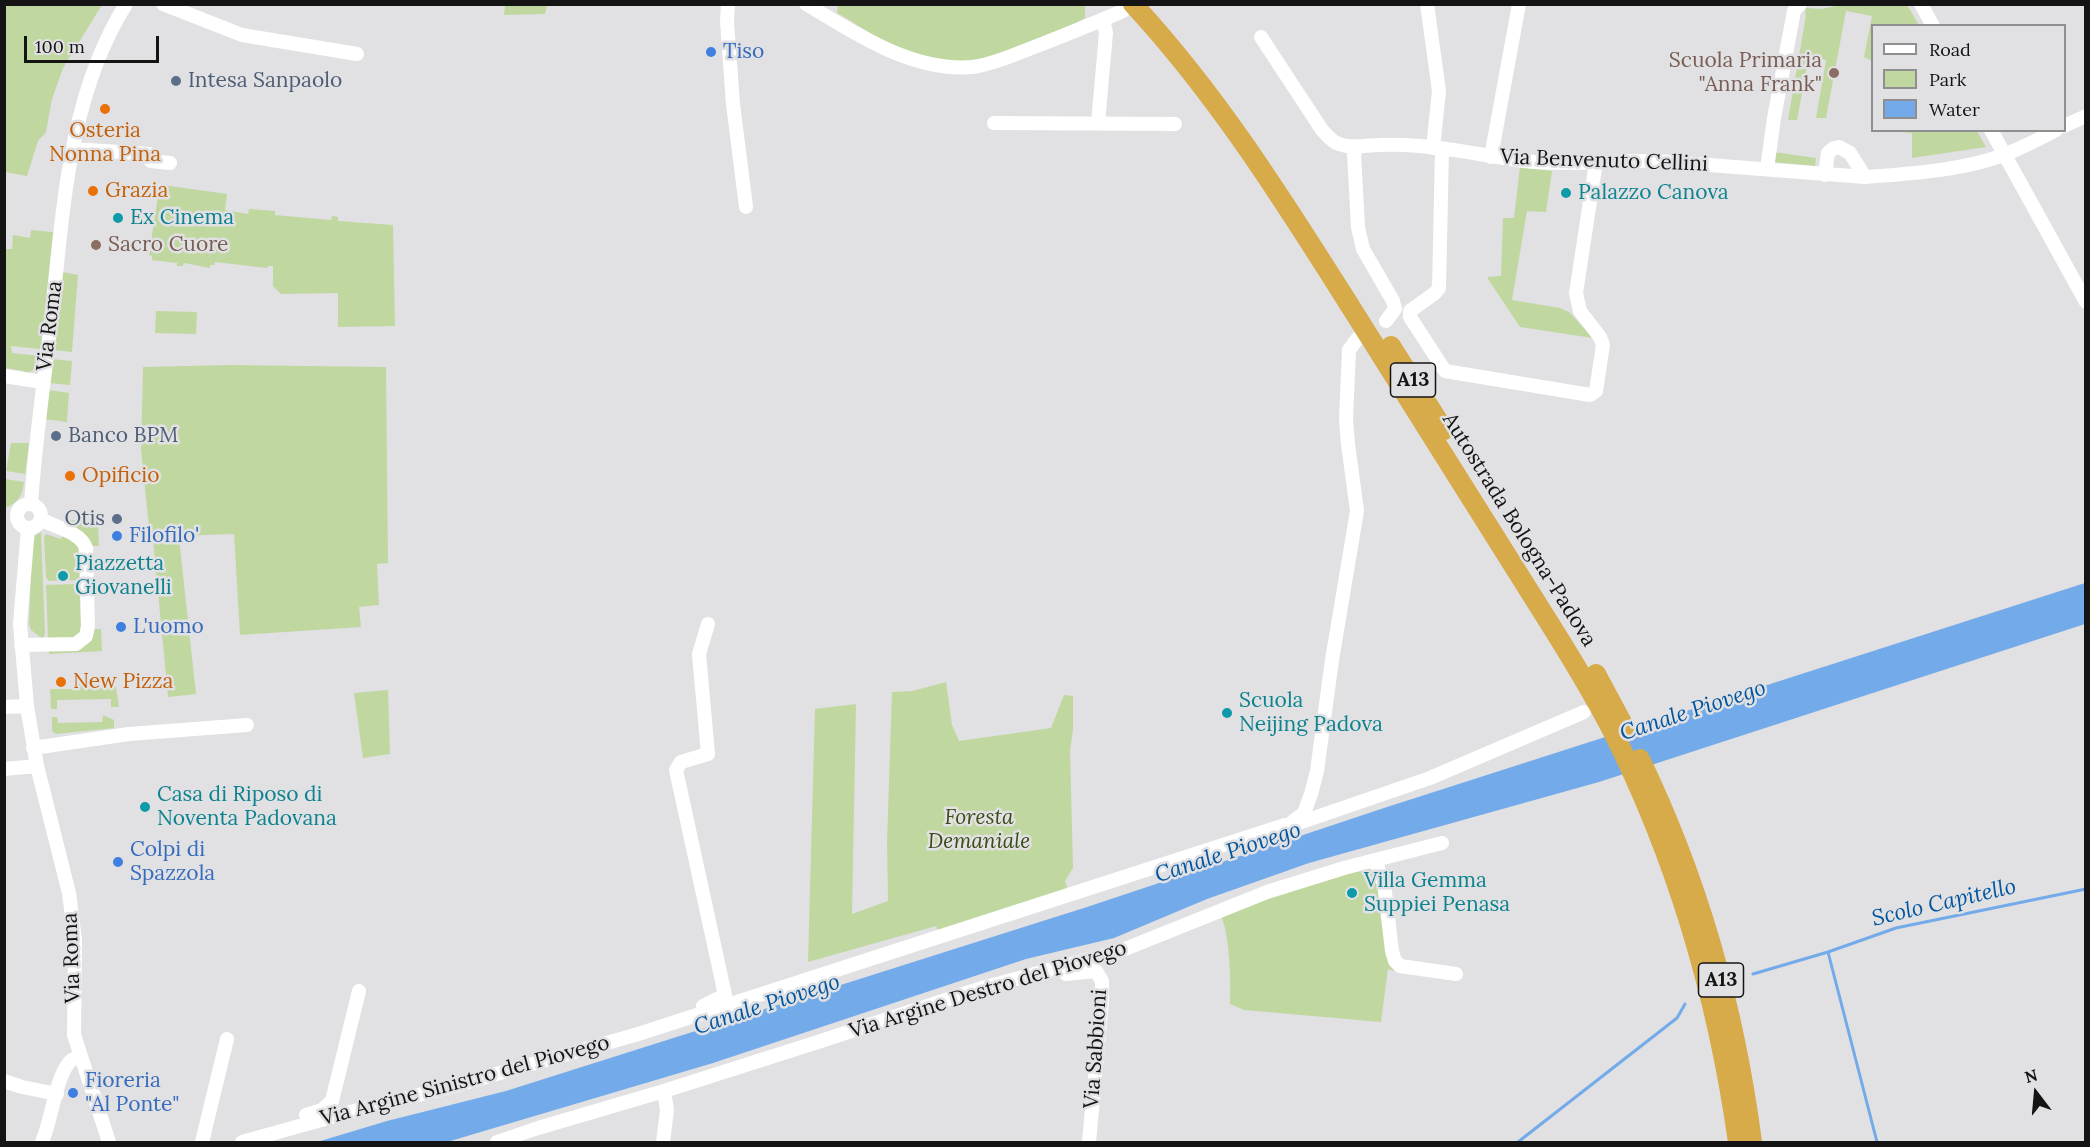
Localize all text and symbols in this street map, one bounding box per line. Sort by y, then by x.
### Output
scale bar [27,24,162,62]
legend [1871,24,2066,132]
text: 100 m [35,35,85,58]
text: Road [1929,38,1971,61]
place label: Tiso [723,39,764,65]
marker: Tiso [704,45,718,59]
place label: Scuola Primaria "Anna Frank" [1669,48,1822,98]
marker: Scuola Primaria "Anna Frank" [1827,66,1841,80]
place label: Intesa Sanpaolo [188,68,342,94]
text: Park [1929,68,1966,91]
marker: Intesa Sanpaolo [169,74,183,88]
text: Water [1929,98,1980,121]
marker: Osteria Nonna Pina [98,102,112,116]
place label: Osteria Nonna Pina [49,118,161,168]
street label: Via Benvenuto Cellini [1500,145,1708,177]
place label: Grazia [105,178,168,204]
place label: Palazzo Canova [1578,180,1729,206]
marker: Grazia [86,184,100,198]
marker: Palazzo Canova [1559,186,1573,200]
place label: Ex Cinema [130,205,234,231]
marker: Ex Cinema [111,211,125,225]
place label: Sacro Cuore [108,232,228,258]
marker: Sacro Cuore [89,238,103,252]
street label: Via Roma [32,280,68,372]
road number: A13 [1390,363,1436,397]
street label: Autostrada Bologna-Padova [1437,409,1601,651]
place label: Banco BPM [68,423,178,449]
marker: Banco BPM [49,429,63,443]
place label: Opificio [82,463,160,489]
marker: Opificio [63,469,77,483]
place label: Otis [65,506,105,532]
marker: Otis [110,512,124,526]
place label: Filofilo' [129,523,199,549]
marker: Filofilo' [110,529,124,543]
place label: Piazzetta Giovanelli [75,551,172,601]
marker: Piazzetta Giovanelli [56,569,70,583]
place label: L'uomo [133,614,204,640]
marker: L'uomo [114,620,128,634]
place label: New Pizza [73,669,173,695]
marker: New Pizza [54,675,68,689]
water label: Canale Piovego [1617,675,1769,747]
place label: Scuola Neijing Padova [1239,688,1383,738]
marker: Scuola Neijing Padova [1220,706,1234,720]
place label: Casa di Riposo di Noventa Padovana [157,782,337,832]
marker: Casa di Riposo di Noventa Padovana [138,800,152,814]
park label: Foresta Demaniale [928,805,1030,855]
water label: Canale Piovego [1152,817,1304,889]
place label: Colpi di Spazzola [130,837,215,887]
marker: Colpi di Spazzola [111,855,125,869]
place label: Villa Gemma Suppiei Penasa [1364,868,1510,918]
water label: Scolo Capitello [1869,874,2019,932]
marker: Villa Gemma Suppiei Penasa [1345,886,1359,900]
street label: Via Roma [58,912,86,1004]
street label: Via Argine Destro del Piovego [846,936,1130,1044]
road number: A13 [1698,963,1744,997]
water label: Canale Piovego [691,969,843,1041]
street label: Via Sabbioni [1079,988,1113,1110]
street label: Via Argine Sinistro del Piovego [318,1030,612,1132]
north arrow [2006,1063,2066,1123]
text: N [2022,1064,2040,1087]
place label: Fioreria "Al Ponte" [85,1068,180,1118]
marker: Fioreria "Al Ponte" [66,1086,80,1100]

